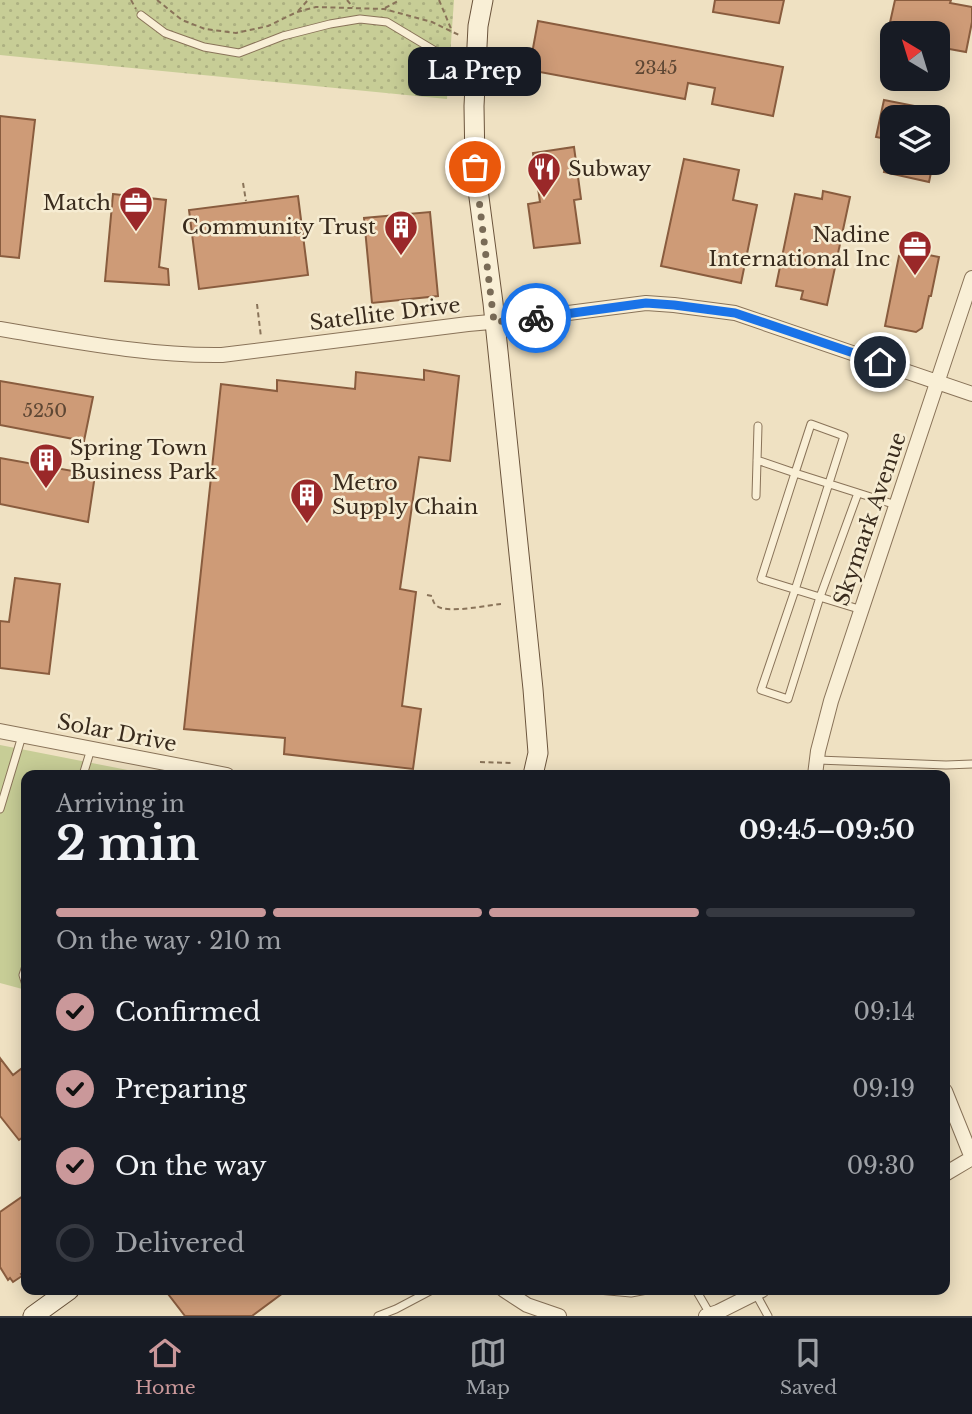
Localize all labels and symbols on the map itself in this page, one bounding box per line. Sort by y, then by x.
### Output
north arrow [880,21,950,91]
callout: La Prep [408,48,542,97]
house number: 2345 [635,57,677,79]
pin [445,137,505,197]
restaurant icon: Subway [525,150,563,199]
place label: Subway [568,156,652,182]
office icon: Match [117,184,155,233]
place label: Match [43,190,111,216]
building icon: Community Trust [382,208,420,257]
place label: Community Trust [182,214,376,240]
place label: Nadine International Inc [708,222,890,272]
office icon: Nadine International Inc [896,228,934,277]
courier [501,283,571,353]
street label: Satellite Drive [308,292,462,336]
pin [850,332,910,392]
house number: 5250 [23,400,67,422]
street label: Skymark Avenue [828,429,912,609]
place label: Spring Town Business Park [70,435,217,485]
building icon: Spring Town Business Park [27,441,65,490]
place label: Metro Supply Chain [332,470,478,520]
building icon: Metro Supply Chain [288,476,326,525]
street label: Solar Drive [55,709,179,757]

